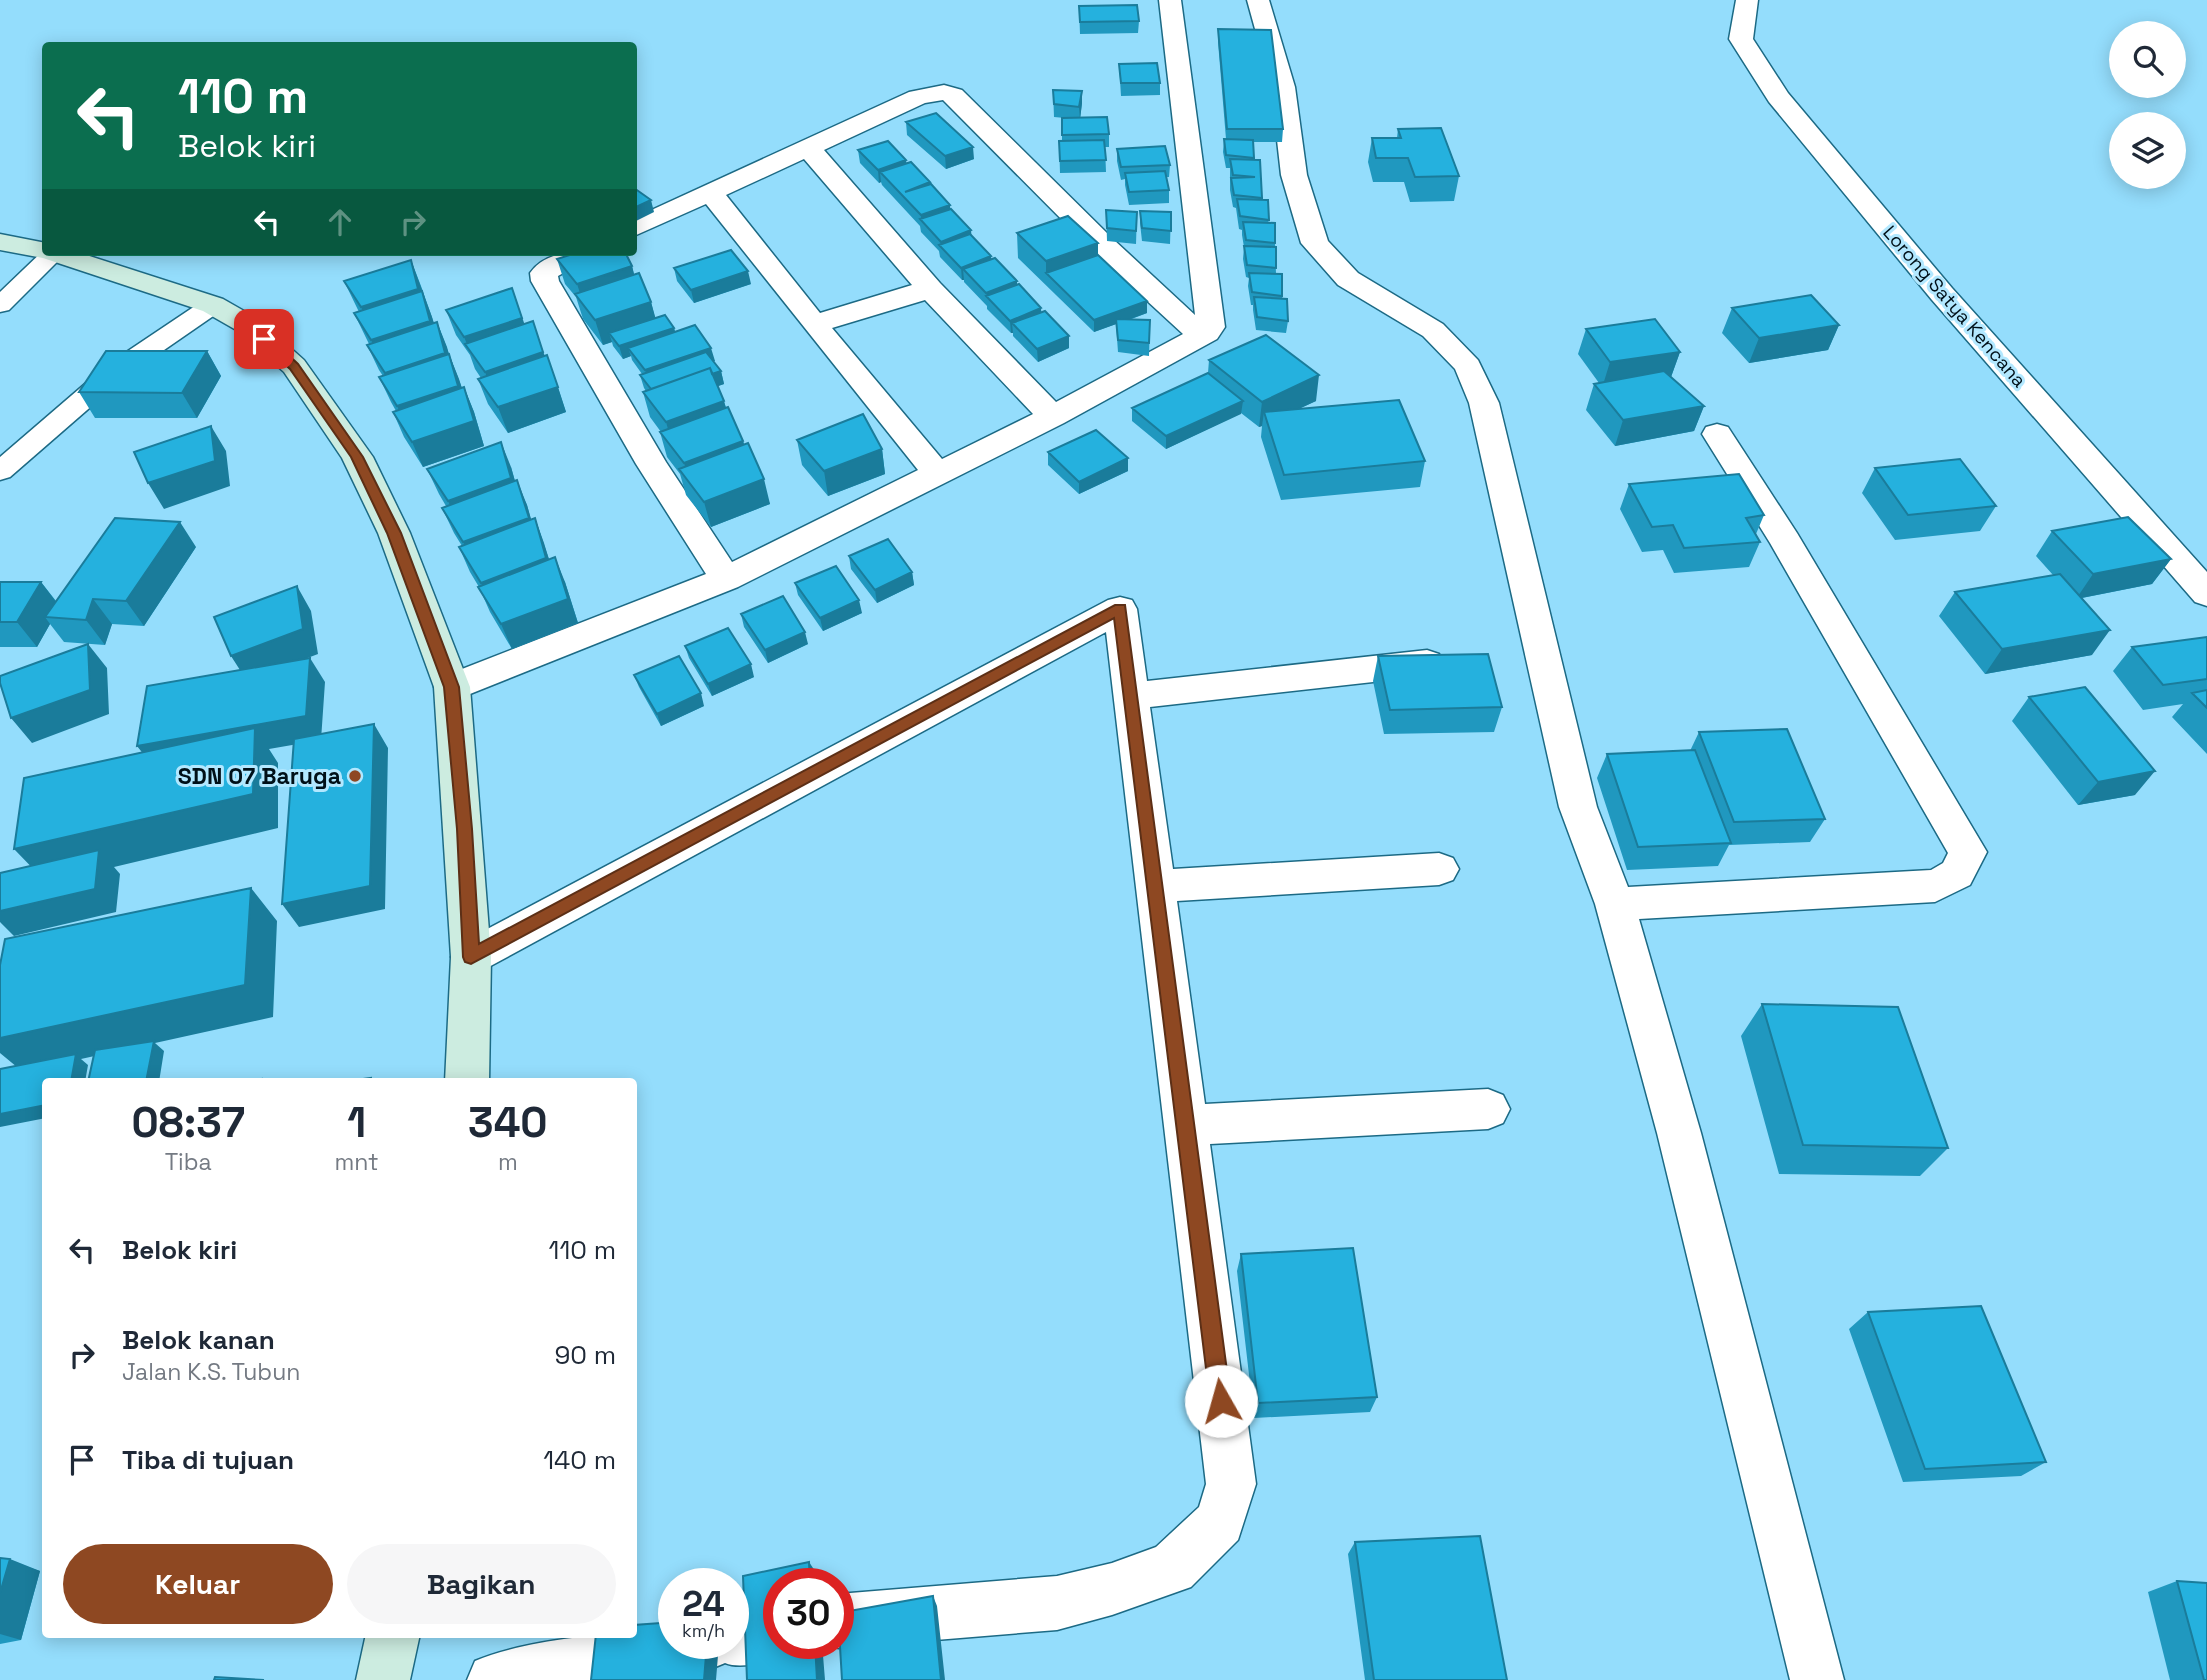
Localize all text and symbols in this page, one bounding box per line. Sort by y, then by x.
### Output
map controls [2109,21,2186,189]
button: search [2109,21,2186,98]
text: 110 m [178,65,308,127]
icon: left [63,70,154,161]
button: layers [2109,112,2186,189]
text: Belok kiri [178,126,316,166]
icon: left [248,203,286,241]
icon: ahead [321,203,359,241]
icon: right [394,203,432,241]
street label: Lorong Satya Kencana [1877,220,2032,392]
pin [234,309,294,369]
icon: arrive [245,320,283,358]
place label: SDN 07 Baruga [178,761,341,791]
marker: SDN 07 Baruga [347,768,363,784]
text: 08:37 [131,1096,245,1149]
text: 1 [347,1096,366,1149]
text: 340 [468,1096,548,1149]
text: Tiba [165,1147,212,1177]
text: mnt [335,1147,379,1177]
text: m [498,1147,518,1177]
icon: left [63,1231,101,1269]
text: Belok kiri [122,1233,237,1267]
text: 110 m [549,1233,616,1267]
text: Belok kanan [122,1323,275,1357]
icon: right [63,1336,101,1374]
text: 90 m [554,1338,616,1372]
text: Jalan K.S. Tubun [122,1357,300,1387]
position arrow [1184,1364,1258,1438]
icon: arrive [63,1441,101,1479]
text: Tiba di tujuan [122,1443,294,1477]
text: 140 m [543,1443,616,1477]
button: Keluar [63,1544,333,1624]
button: Bagikan [347,1544,616,1624]
speed limit sign: 30 [763,1568,854,1659]
text: 24 [682,1582,725,1626]
text: km/h [682,1619,725,1642]

